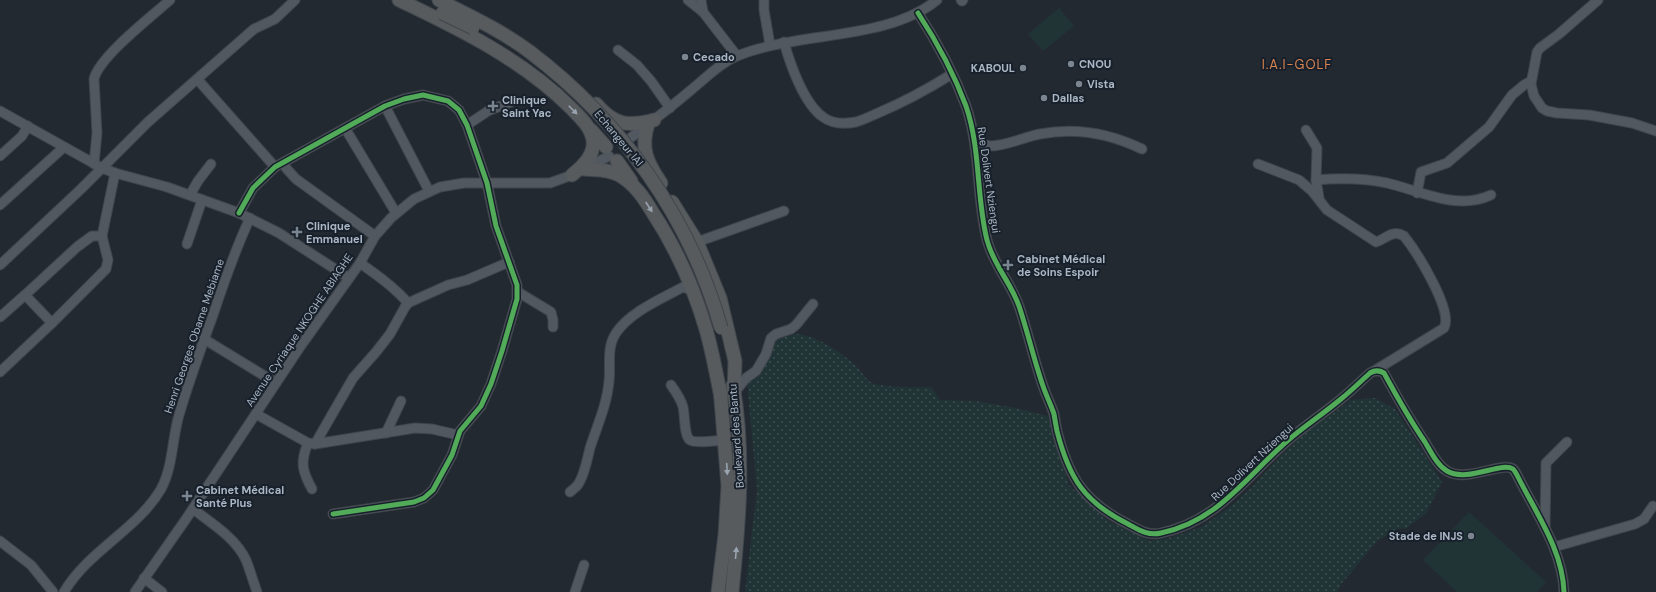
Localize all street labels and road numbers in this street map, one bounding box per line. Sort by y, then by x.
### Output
street label: Echangeur IAI [591,107,647,169]
street label: Rue Dolivert Nziengui [975,126,1003,234]
street label: Avenue Cyriaque NKOGHE ABIAGHE [242,251,356,409]
street label: Henri Georges Obame Mebiame [161,257,227,415]
street label: Boulevard des Bantu [725,383,747,489]
street label: Rue Dolivert Nziengui [1208,420,1296,504]

